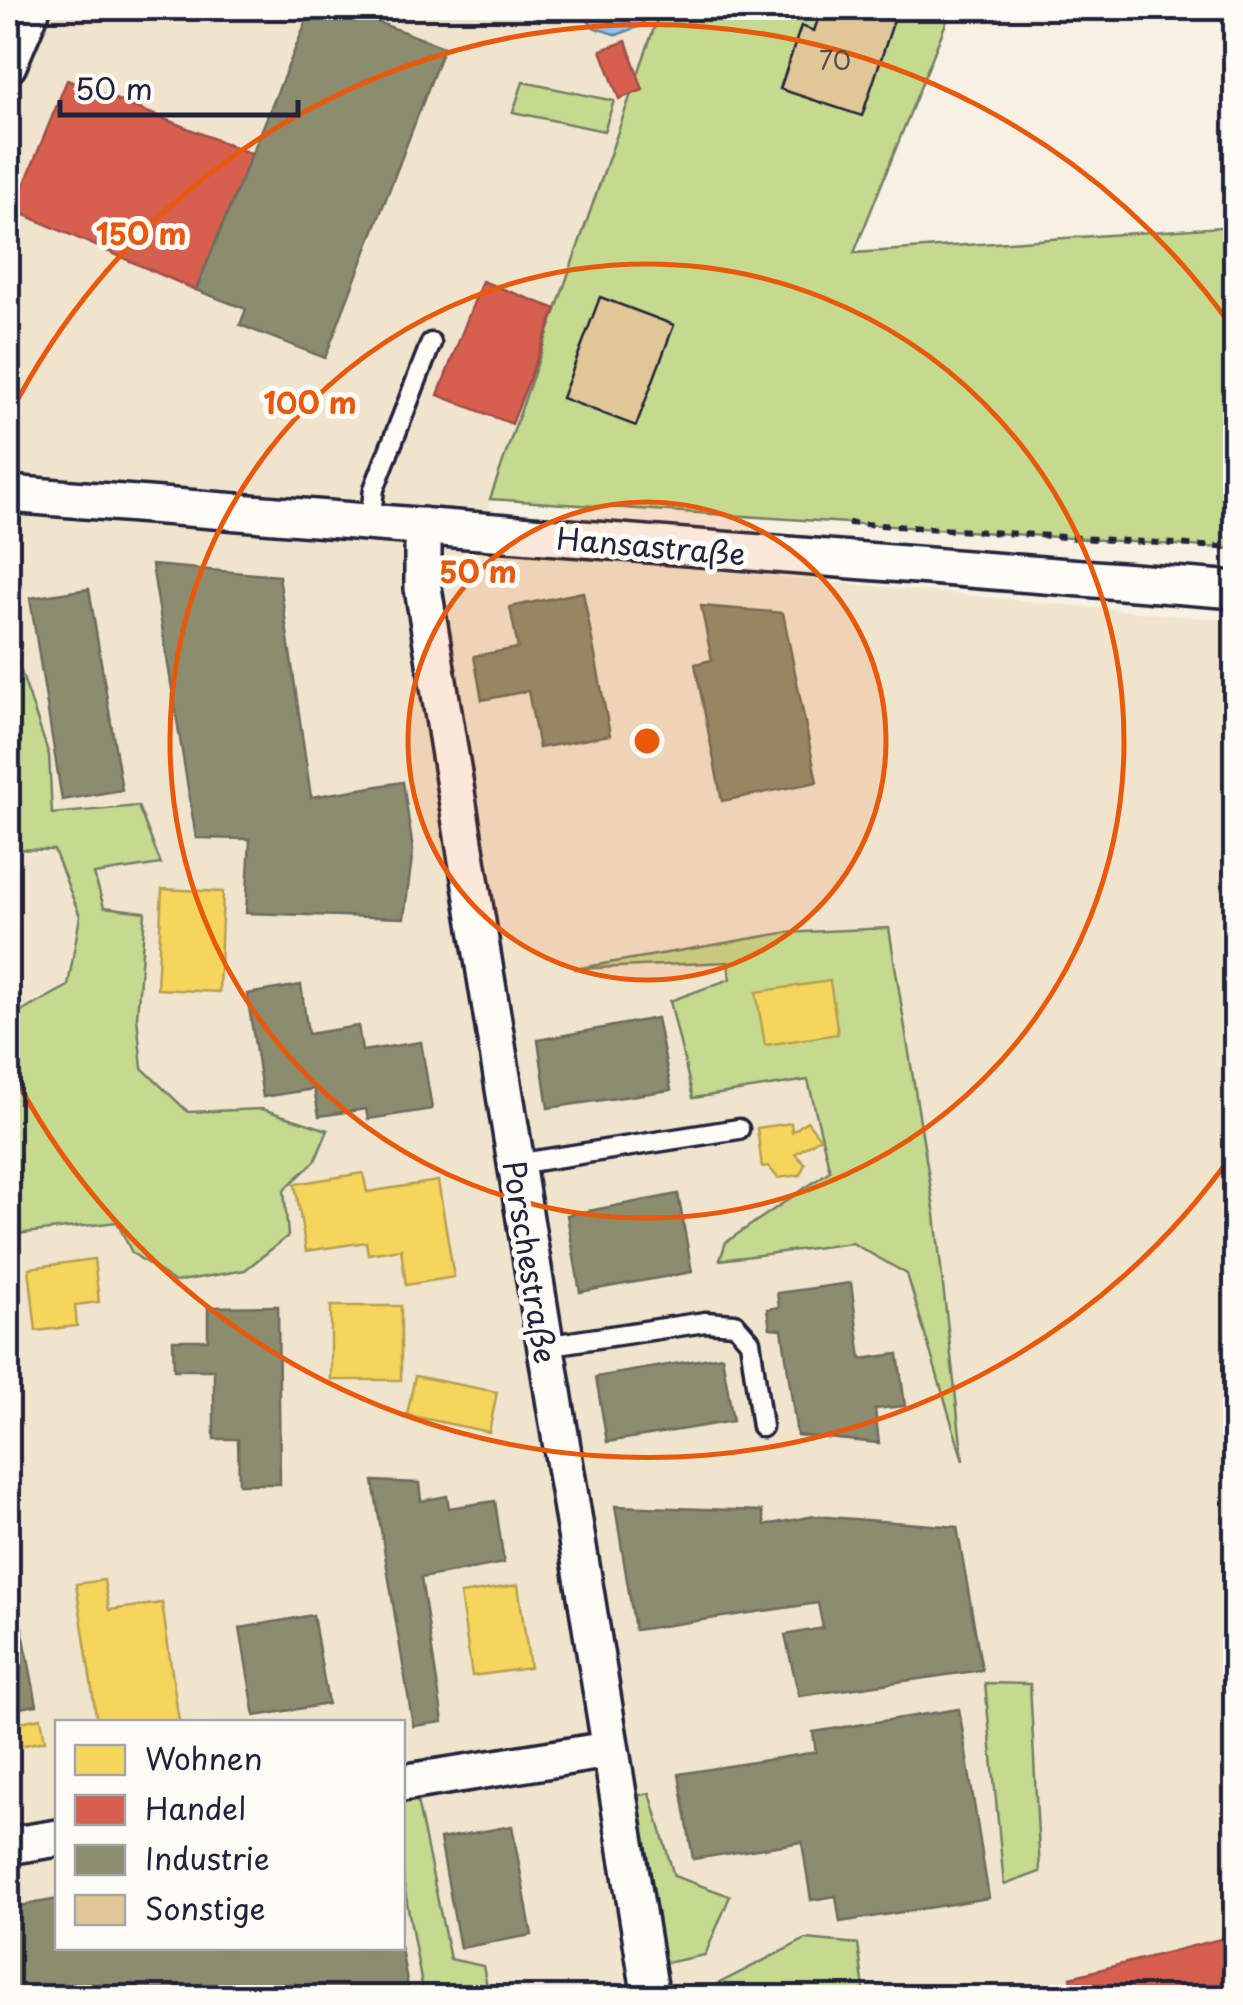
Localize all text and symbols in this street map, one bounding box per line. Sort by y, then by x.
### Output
house number: 70 [819,41,851,79]
scale bar [60,55,298,117]
text: 50 m [75,65,153,110]
text: 150 m [96,210,186,255]
text: 100 m [263,379,357,424]
street label: Hansastraße [555,514,747,576]
text: 50 m [439,548,517,593]
centre of rings [629,723,665,759]
street label: Porschestraße [493,1157,569,1367]
legend [55,1720,405,1950]
text: Wohnen [145,1735,262,1780]
text: Handel [145,1785,246,1830]
text: Industrie [145,1835,270,1880]
text: Sonstige [145,1885,266,1930]

